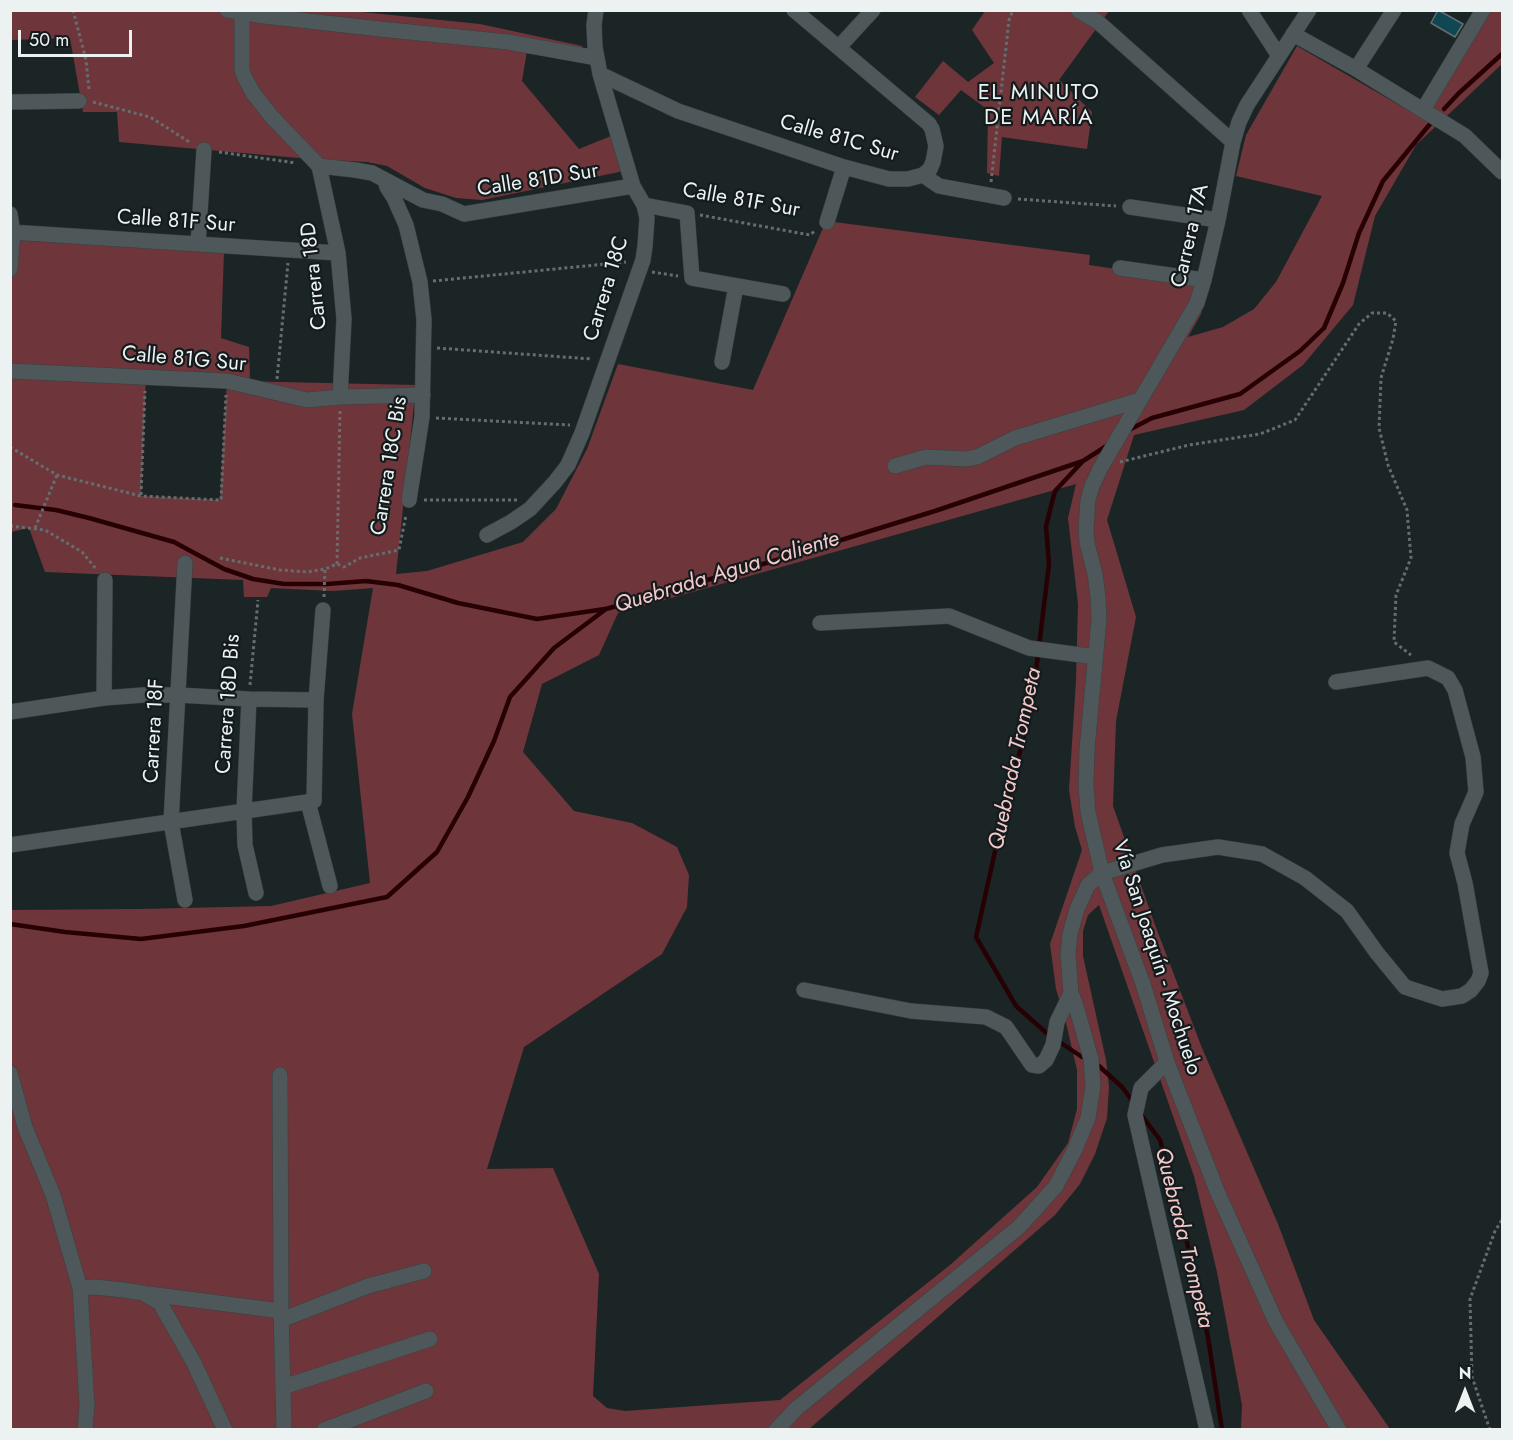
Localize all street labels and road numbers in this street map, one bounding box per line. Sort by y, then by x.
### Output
street label: Calle 81C Sur [777,110,901,168]
street label: Calle 81D Sur [476,159,600,203]
street label: Calle 81F Sur [680,178,802,224]
street label: Carrera 17A [1167,182,1215,290]
street label: Calle 81F Sur [116,205,236,239]
street label: Carrera 18D [297,221,333,331]
street label: Carrera 18C [579,234,635,344]
street label: Calle 81G Sur [121,342,247,378]
street label: Carrera 18C Bis [367,395,413,537]
street label: Carrera 18D Bis [212,633,246,775]
street label: Carrera 18F [140,678,170,784]
street label: Vía San Joaquín - Mochuelo [1106,837,1206,1079]

